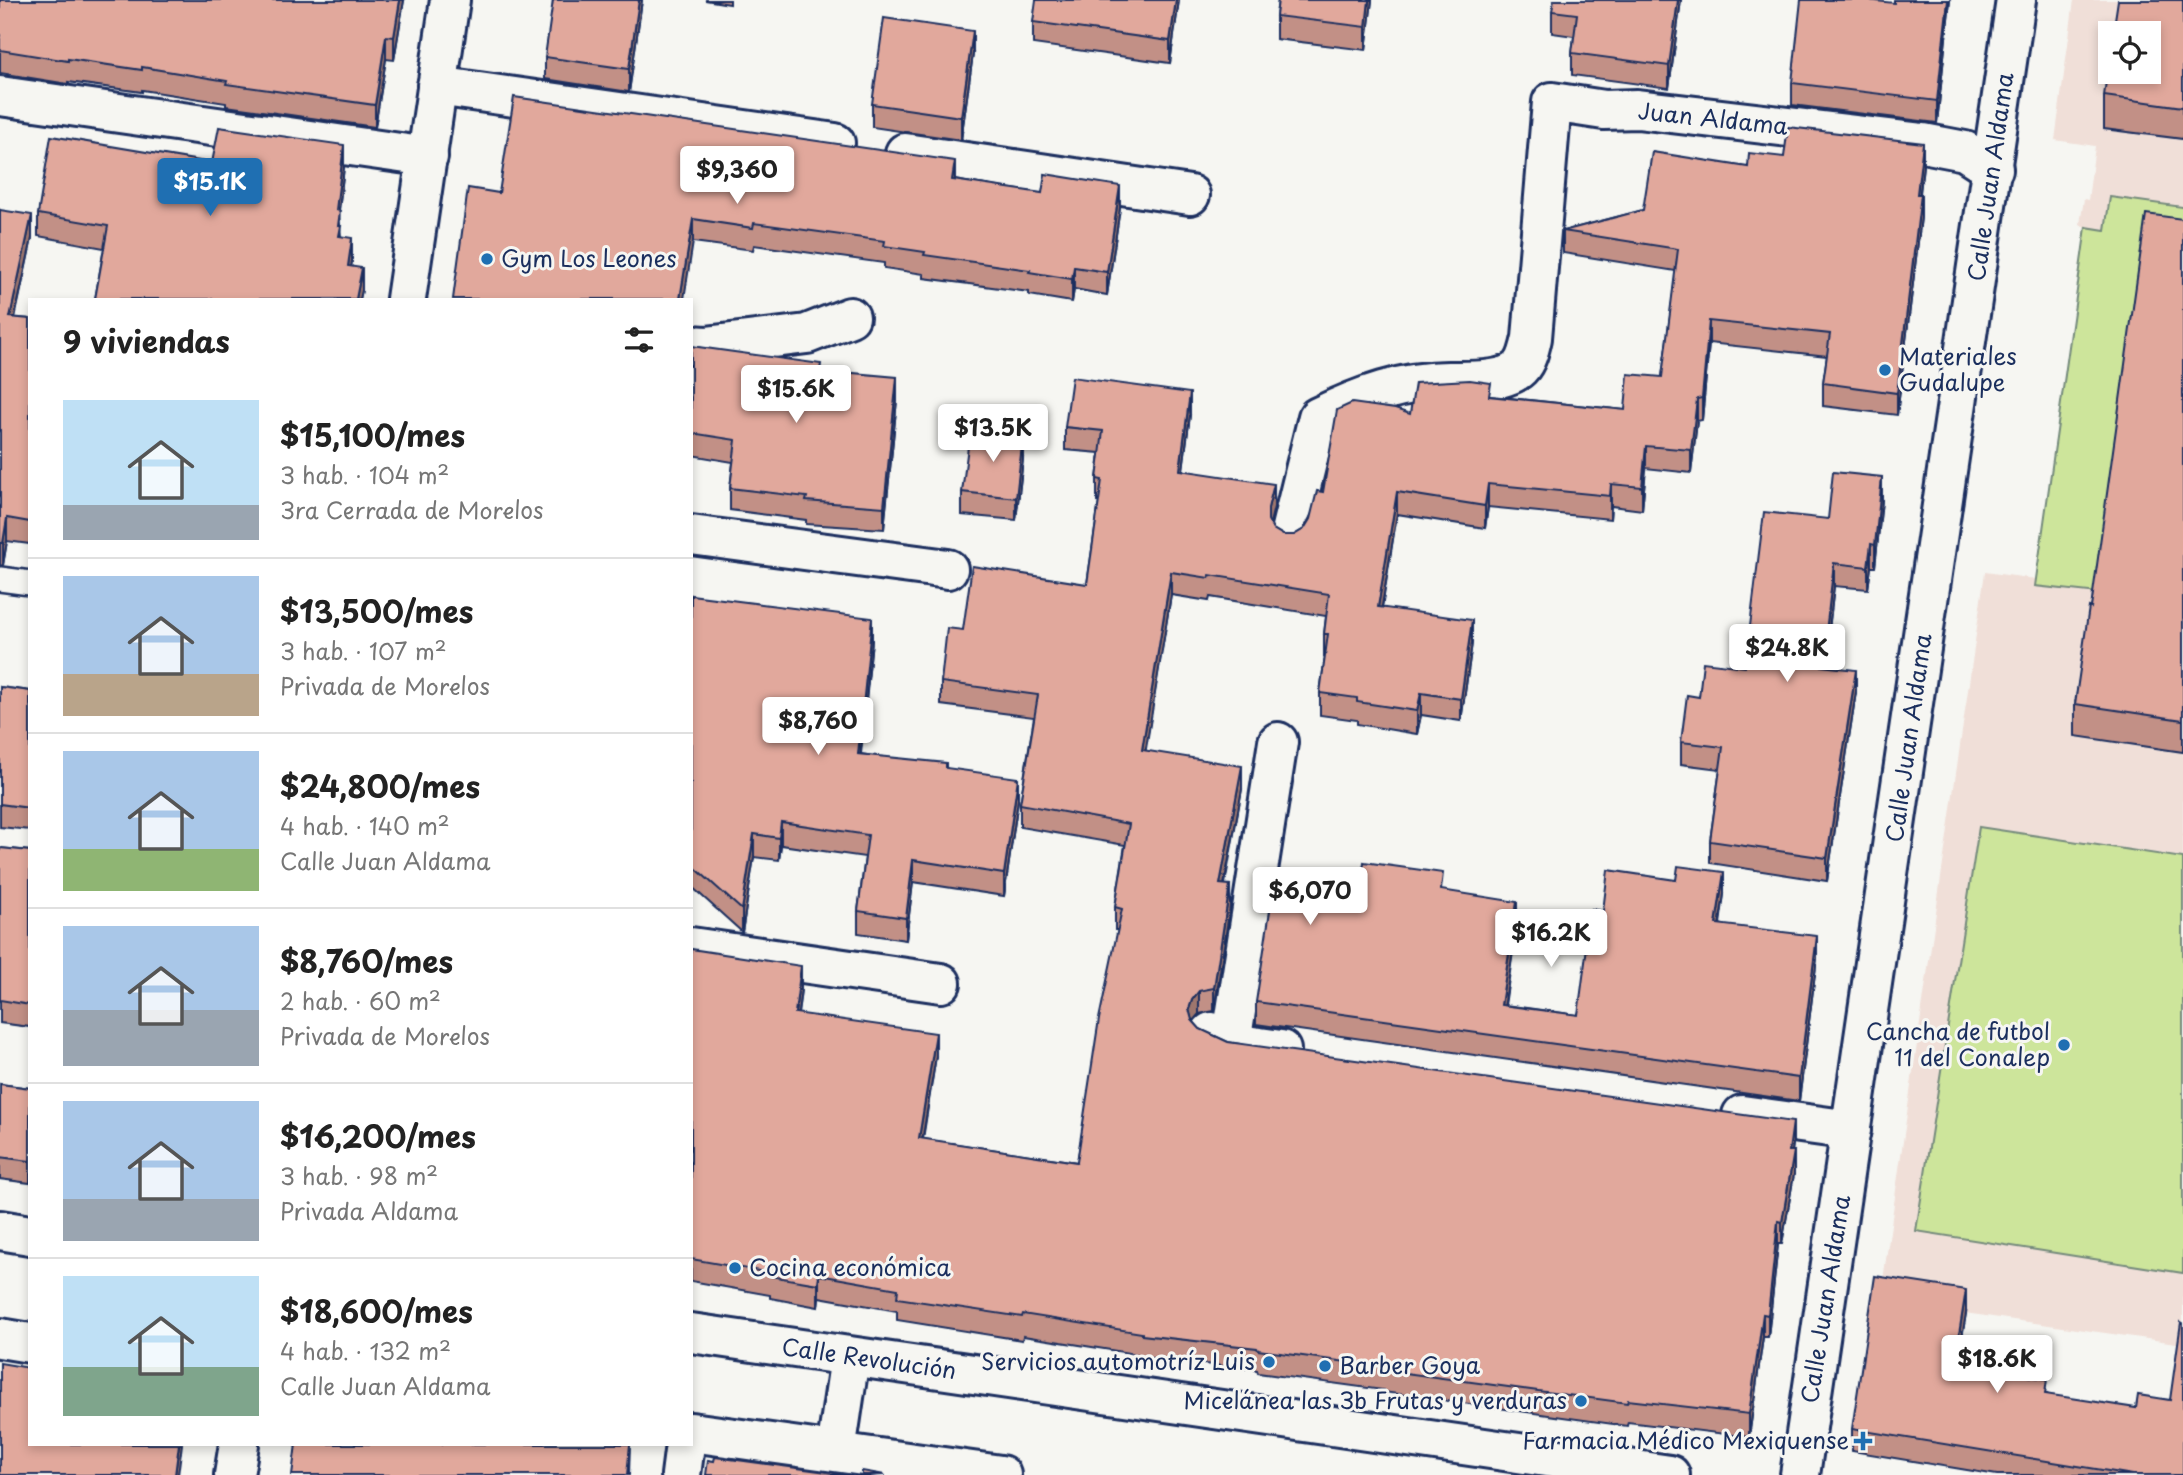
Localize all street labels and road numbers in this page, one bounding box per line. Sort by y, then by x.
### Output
street label: Calle Juan Aldama [1958,70,2022,283]
street label: Juan Aldama [1637,92,1790,143]
street label: Calle Juan Aldama [1876,631,1940,844]
street label: Calle Juan Aldama [1791,1192,1858,1405]
street label: Calle Revolución [780,1328,959,1387]

